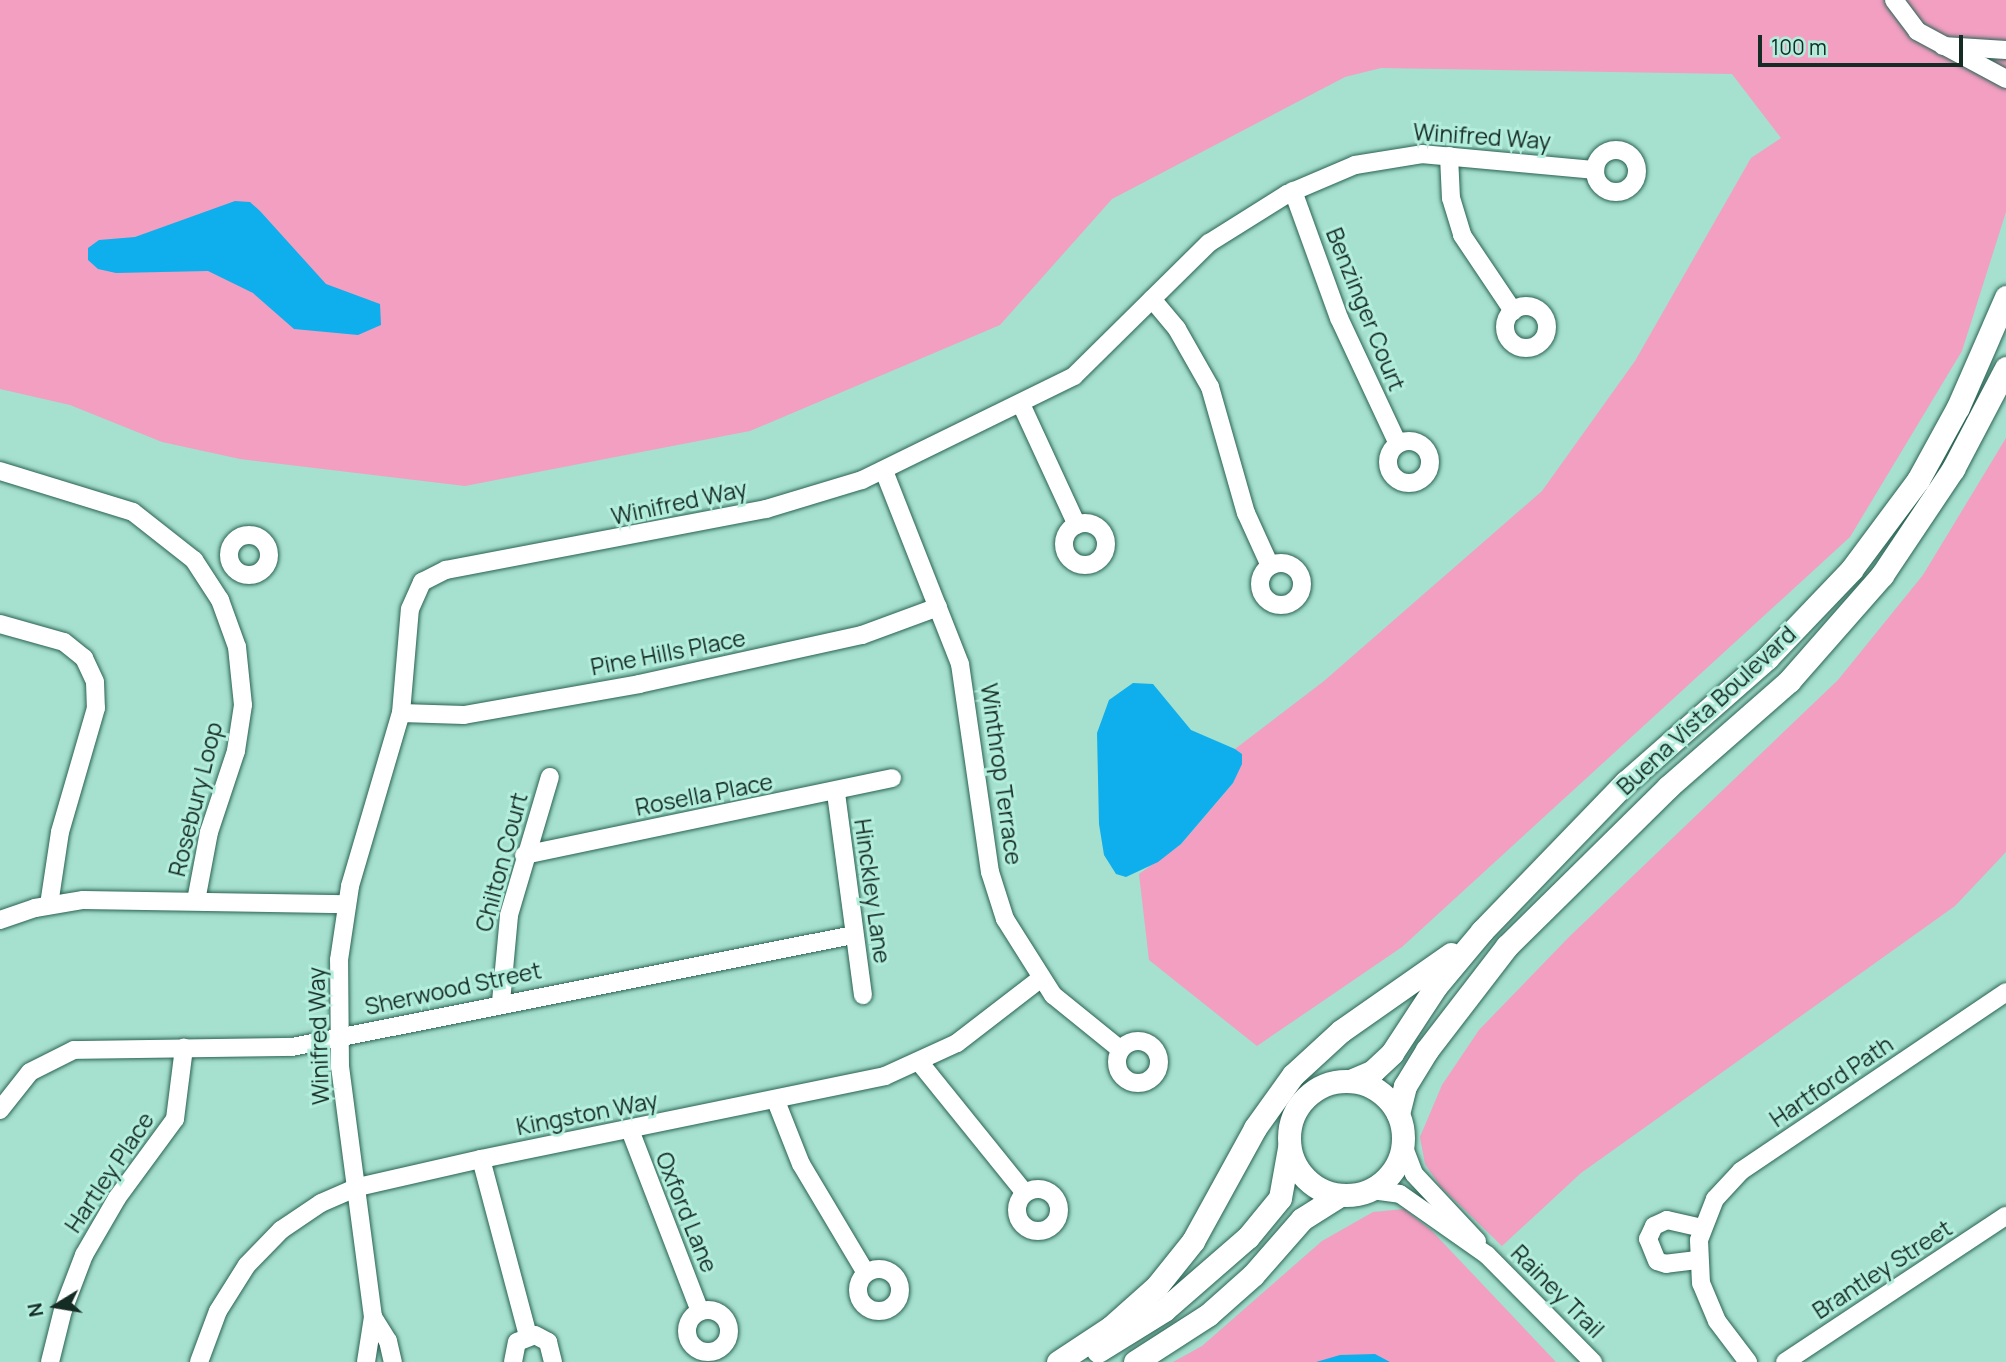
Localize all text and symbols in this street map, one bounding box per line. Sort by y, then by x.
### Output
scale bar [1761,21,1966,65]
text: 100 m [1771,33,1827,61]
street label: Winifred Way [1412,117,1552,155]
street label: Benzinger Court [1321,224,1411,394]
street label: Winifred Way [609,474,749,530]
street label: Buena Vista Boulevard [1611,620,1801,800]
street label: Pine Hills Place [588,623,748,681]
street label: Winthrop Terrace [976,682,1028,866]
street label: Rosebury Loop [162,719,228,879]
street label: Rosella Place [633,767,775,821]
street label: Chilton Court [469,790,533,934]
street label: Hinckley Lane [849,817,897,965]
street label: Sherwood Street [362,956,544,1020]
street label: Winifred Way [302,967,334,1105]
street label: Hartford Path [1764,1030,1898,1132]
street label: Kingston Way [514,1086,660,1140]
street label: Hartley Place [59,1107,159,1237]
street label: Oxford Lane [650,1148,724,1276]
street label: Brantley Street [1807,1214,1957,1324]
street label: Rainey Trail [1506,1239,1610,1343]
north arrow [21,1271,91,1341]
text: N [21,1301,49,1319]

